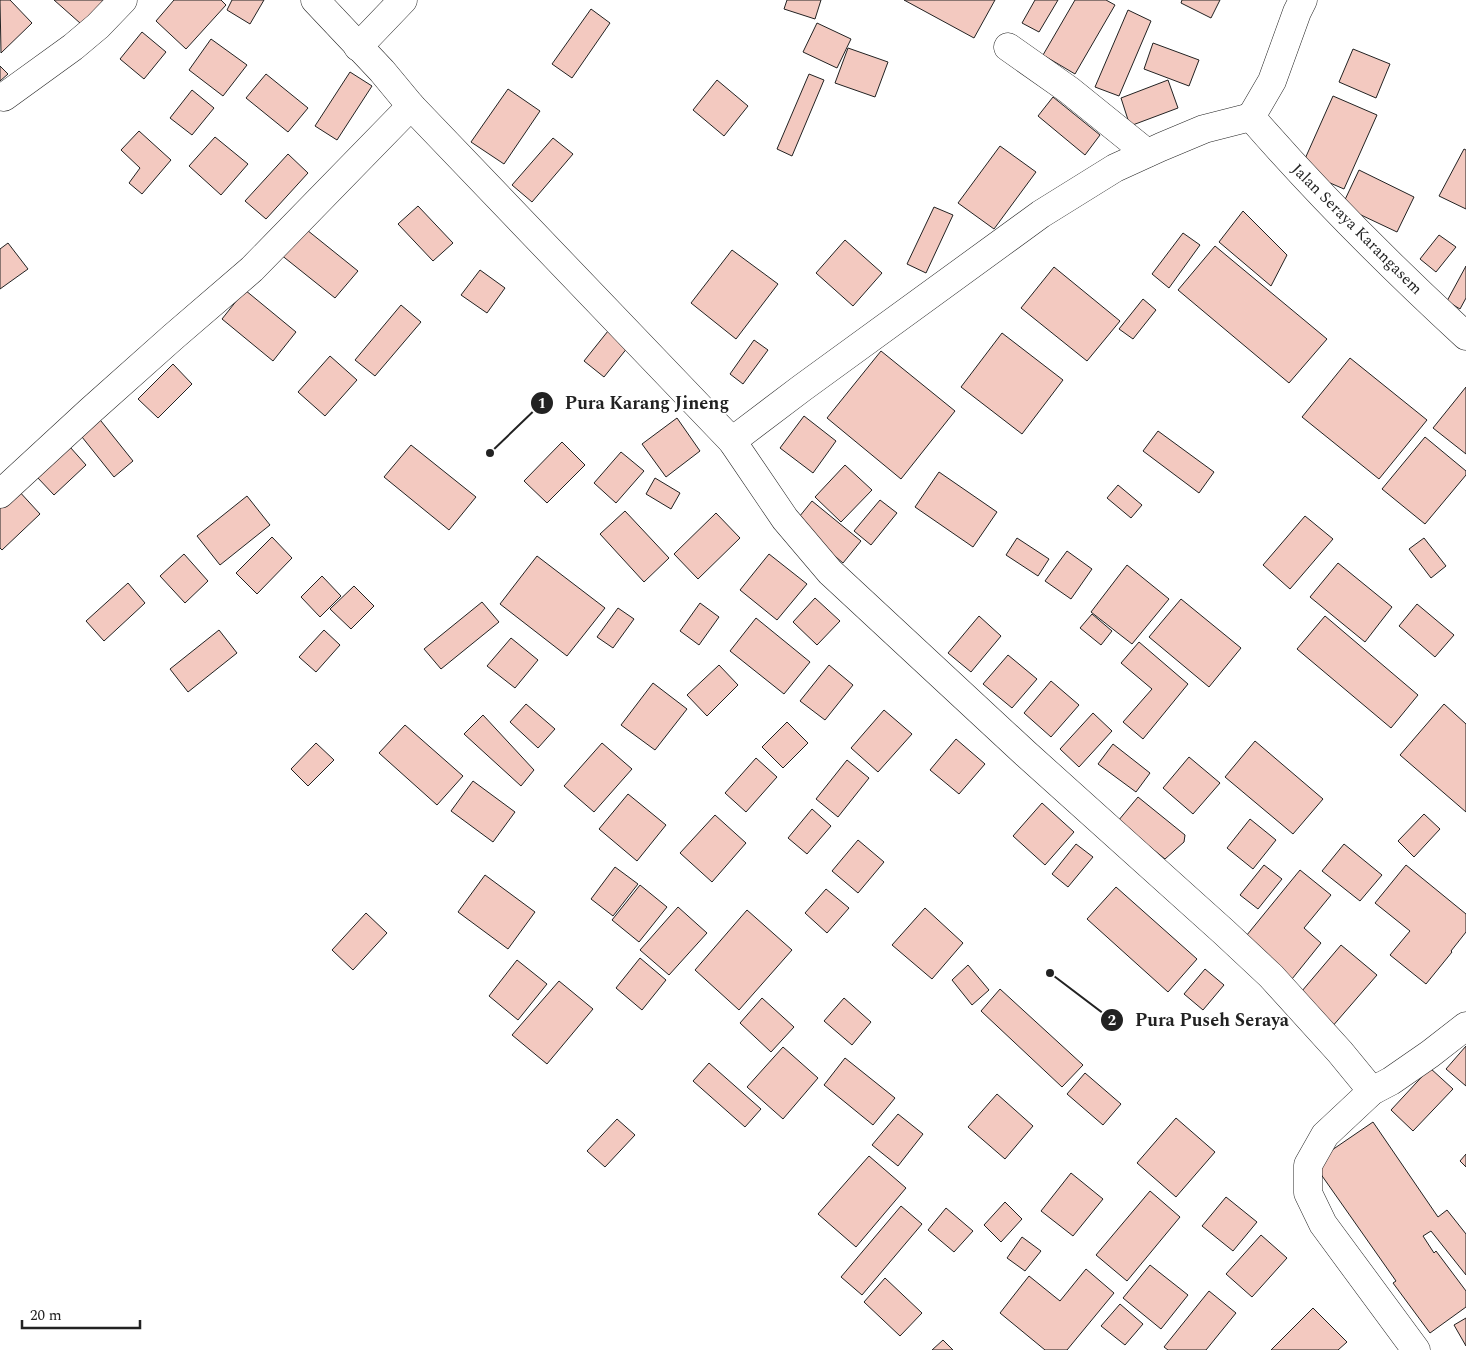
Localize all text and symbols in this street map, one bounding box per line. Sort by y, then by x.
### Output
street label: Jalan Seraya Karangasem [1286,158,1428,300]
callout: Pura Karang Jineng [530,386,739,419]
text: Pura Karang Jineng [565,390,729,417]
text: 1 [538,392,546,415]
callout: Pura Puseh Seraya [1100,1003,1299,1036]
text: Pura Puseh Seraya [1135,1007,1290,1034]
text: 2 [1108,1009,1116,1032]
scale bar [22,1298,140,1330]
text: 20 m [30,1304,62,1327]

